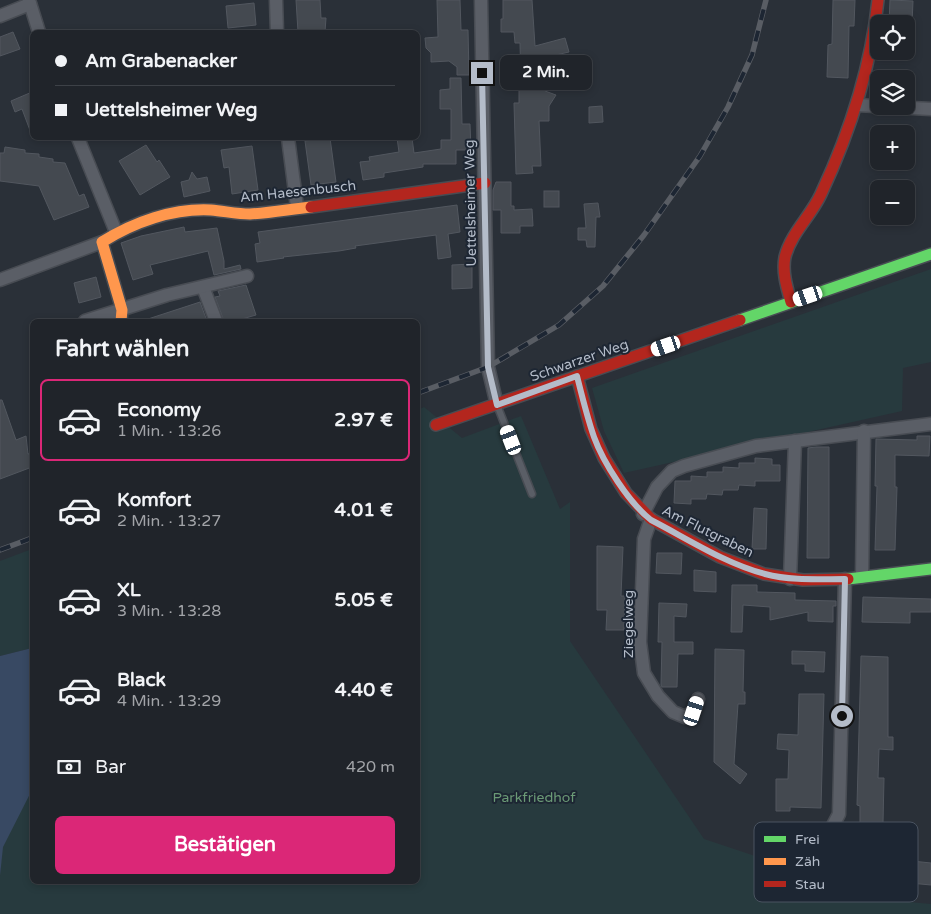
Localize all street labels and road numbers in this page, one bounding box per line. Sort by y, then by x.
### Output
street label: Uettelsheimer Weg [461,139,480,267]
street label: Am Haesenbusch [239,177,357,206]
street label: Schwarzer Weg [528,336,631,385]
street label: Am Flutgraben [659,502,756,561]
street label: Ziegelweg [620,590,637,658]

